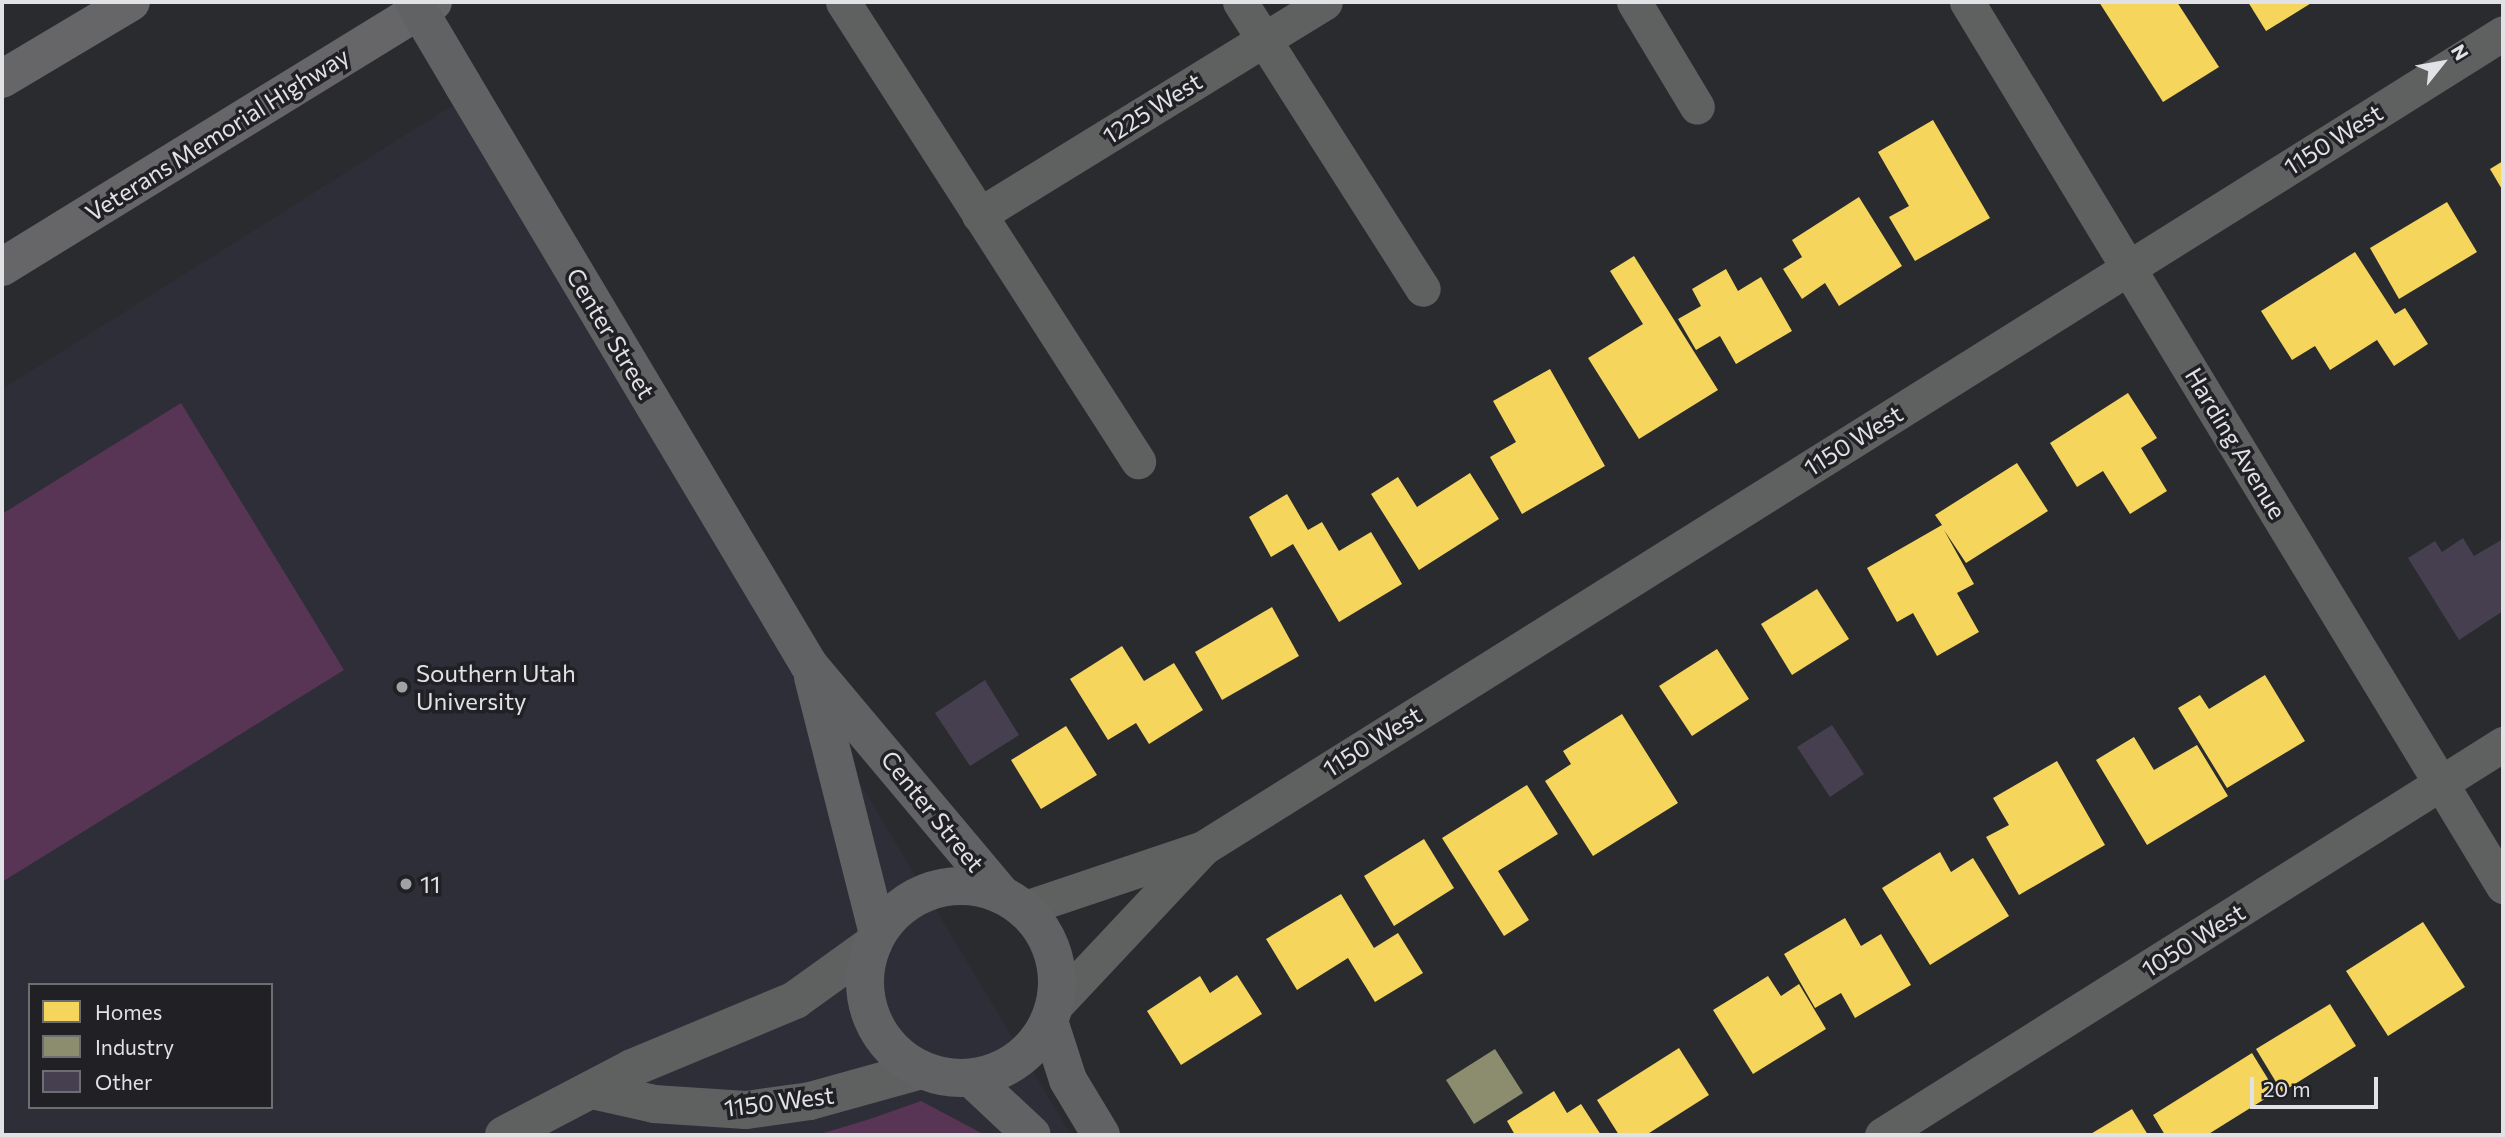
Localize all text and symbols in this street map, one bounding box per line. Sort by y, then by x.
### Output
north arrow [2407,28,2477,98]
text: N [2447,40,2474,64]
street label: Veterans Memorial Highway [80,41,354,227]
street label: 1225 West [1097,66,1207,150]
street label: 1150 West [2278,97,2388,181]
street label: Center Street [561,262,661,404]
street label: Harding Avenue [2180,362,2292,524]
street label: 1150 West [1798,398,1908,482]
place label: Southern Utah University [416,659,576,715]
marker: Southern Utah University [394,679,410,695]
street label: 1150 West [1317,699,1427,783]
street label: Center Street [875,745,991,877]
place label: 11 [420,870,441,898]
marker: 11 [398,876,414,892]
street label: 1050 West [2136,897,2250,983]
legend [28,983,273,1109]
text: Homes [95,999,162,1024]
text: Industry [95,1034,174,1059]
scale bar [2253,1064,2381,1108]
text: Other [95,1069,152,1094]
text: 20 m [2263,1076,2311,1101]
street label: 1150 West [722,1080,836,1122]

